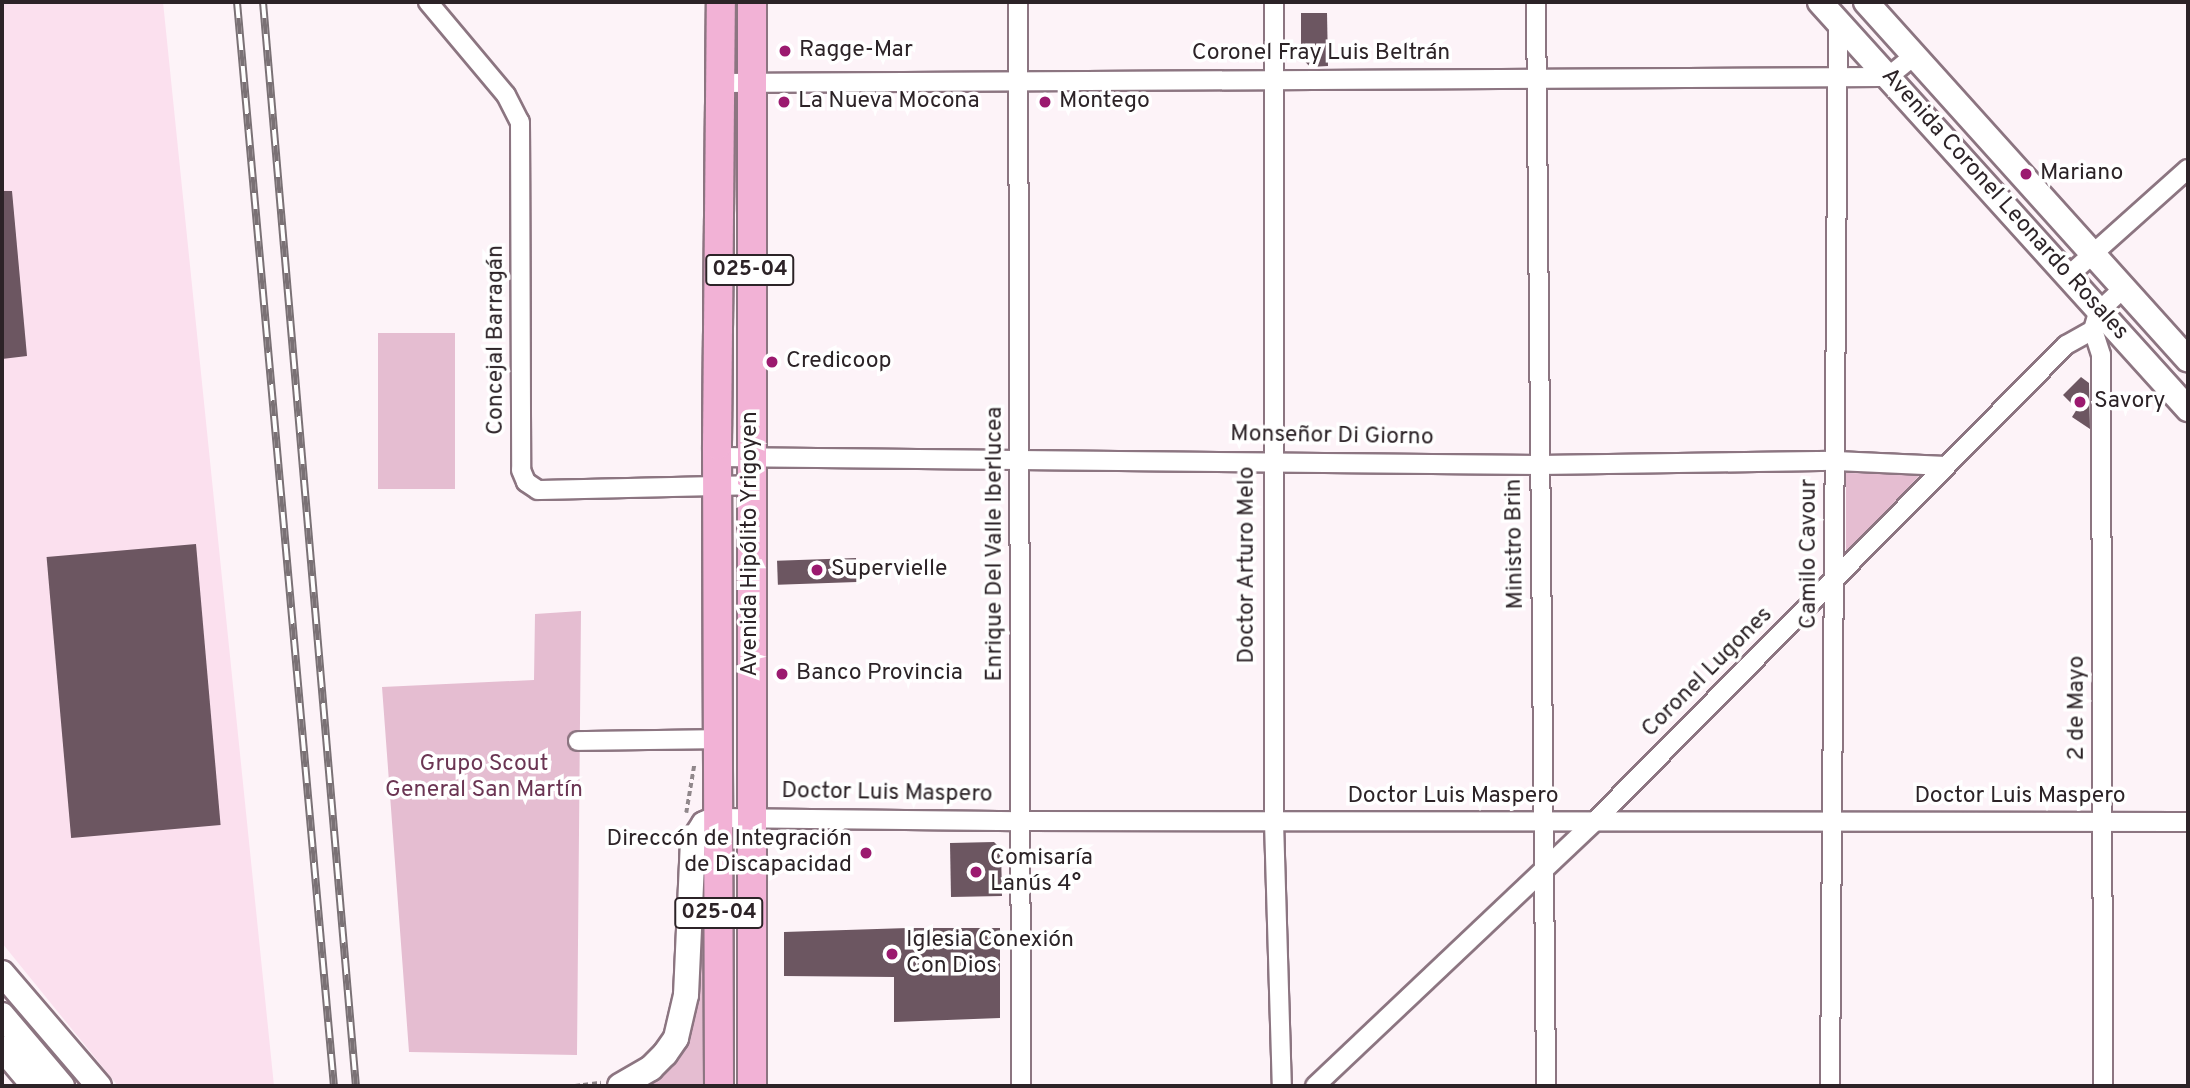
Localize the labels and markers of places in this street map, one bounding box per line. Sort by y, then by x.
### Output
place label: Ragge-Mar [799,37,913,65]
marker: Ragge-Mar [777,43,793,59]
place label: La Nueva Mocona [798,88,980,116]
place label: Montego [1059,88,1150,116]
marker: La Nueva Mocona [776,94,792,110]
marker: Montego [1037,94,1053,110]
place label: Mariano [2040,160,2123,188]
marker: Mariano [2018,166,2034,182]
place label: Credicoop [786,348,891,376]
marker: Credicoop [764,354,780,370]
place label: Savory [2094,388,2166,416]
marker: Savory [2072,394,2088,410]
place label: Supervielle [831,556,947,584]
marker: Supervielle [809,562,825,578]
place label: Banco Provincia [796,660,963,688]
marker: Banco Provincia [774,666,790,682]
place label: Direccón de Integración de Discapacidad [607,826,852,880]
marker: Direccón de Integración de Discapacidad [858,845,874,861]
place label: Comisaría Lanús 4° [990,845,1093,899]
marker: Comisaría Lanús 4° [968,864,984,880]
place label: Iglesia Conexión Con Dios [906,927,1074,981]
marker: Iglesia Conexión Con Dios [884,946,900,962]

